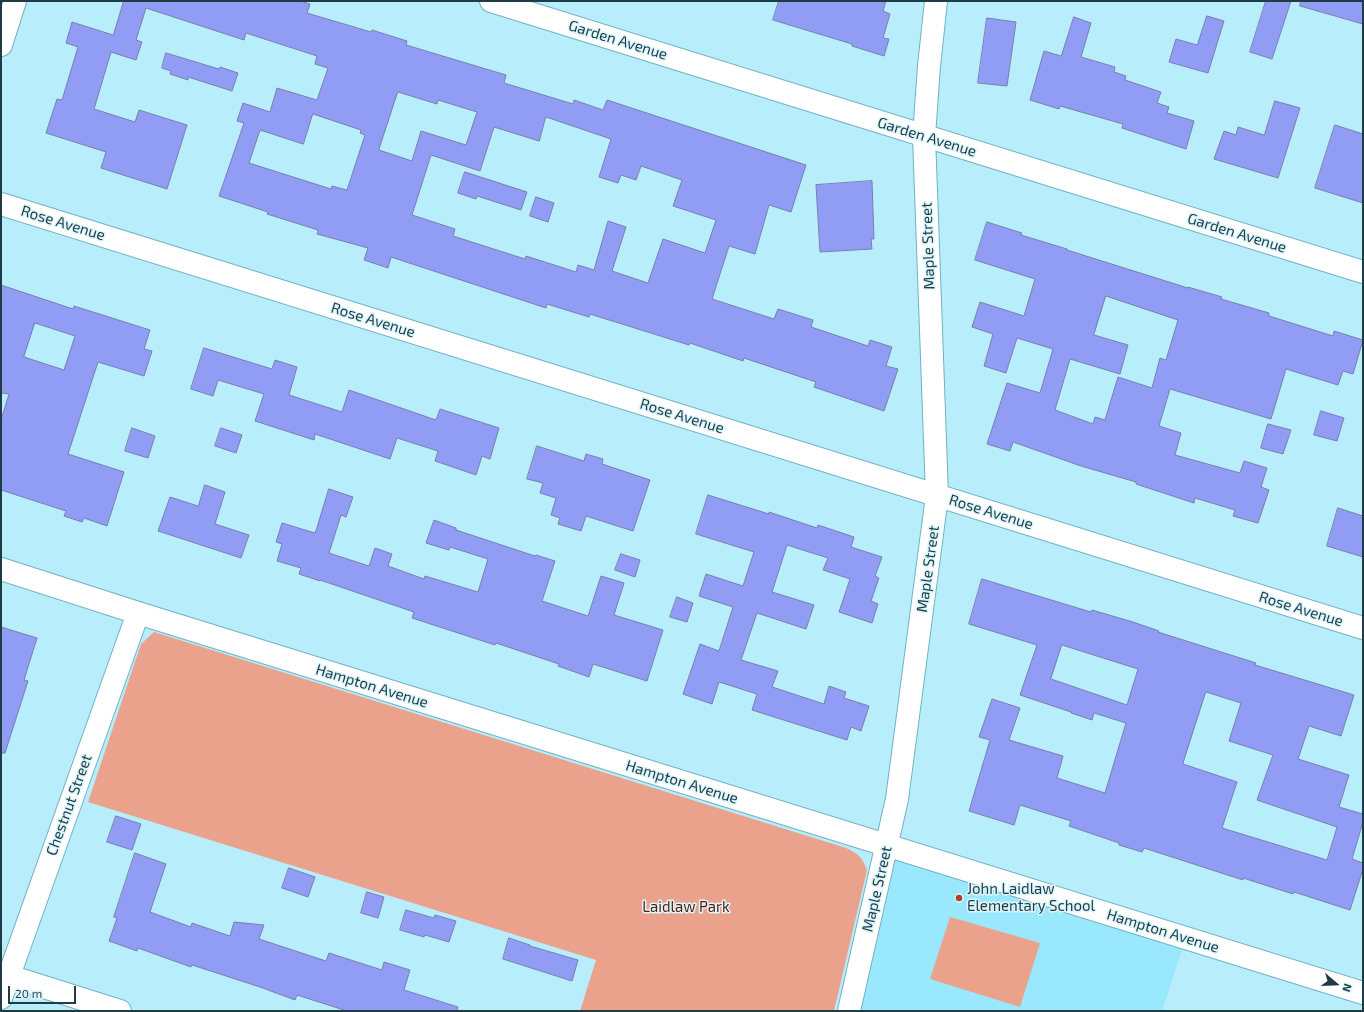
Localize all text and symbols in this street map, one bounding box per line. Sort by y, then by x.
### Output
street label: Garden Avenue [566,16,670,64]
street label: Garden Avenue [875,113,979,161]
street label: Rose Avenue [19,202,107,244]
street label: Maple Street [917,202,939,290]
street label: Garden Avenue [1185,209,1289,257]
street label: Rose Avenue [329,299,417,341]
street label: Rose Avenue [638,395,726,437]
street label: Rose Avenue [947,491,1035,533]
street label: Maple Street [913,524,943,614]
street label: Rose Avenue [1257,588,1345,630]
street label: Hampton Avenue [314,660,430,712]
street label: Chestnut Street [42,752,96,858]
street label: Hampton Avenue [624,756,740,808]
street label: Maple Street [858,844,896,934]
place label: John Laidlaw Elementary School [967,880,1095,915]
marker: John Laidlaw Elementary School [954,893,964,903]
park label: Laidlaw Park [642,898,730,916]
street label: Hampton Avenue [1105,905,1221,957]
north arrow [1316,964,1356,1004]
scale bar [10,978,78,1004]
text: N [1340,982,1355,994]
text: 20 m [15,986,42,1000]

